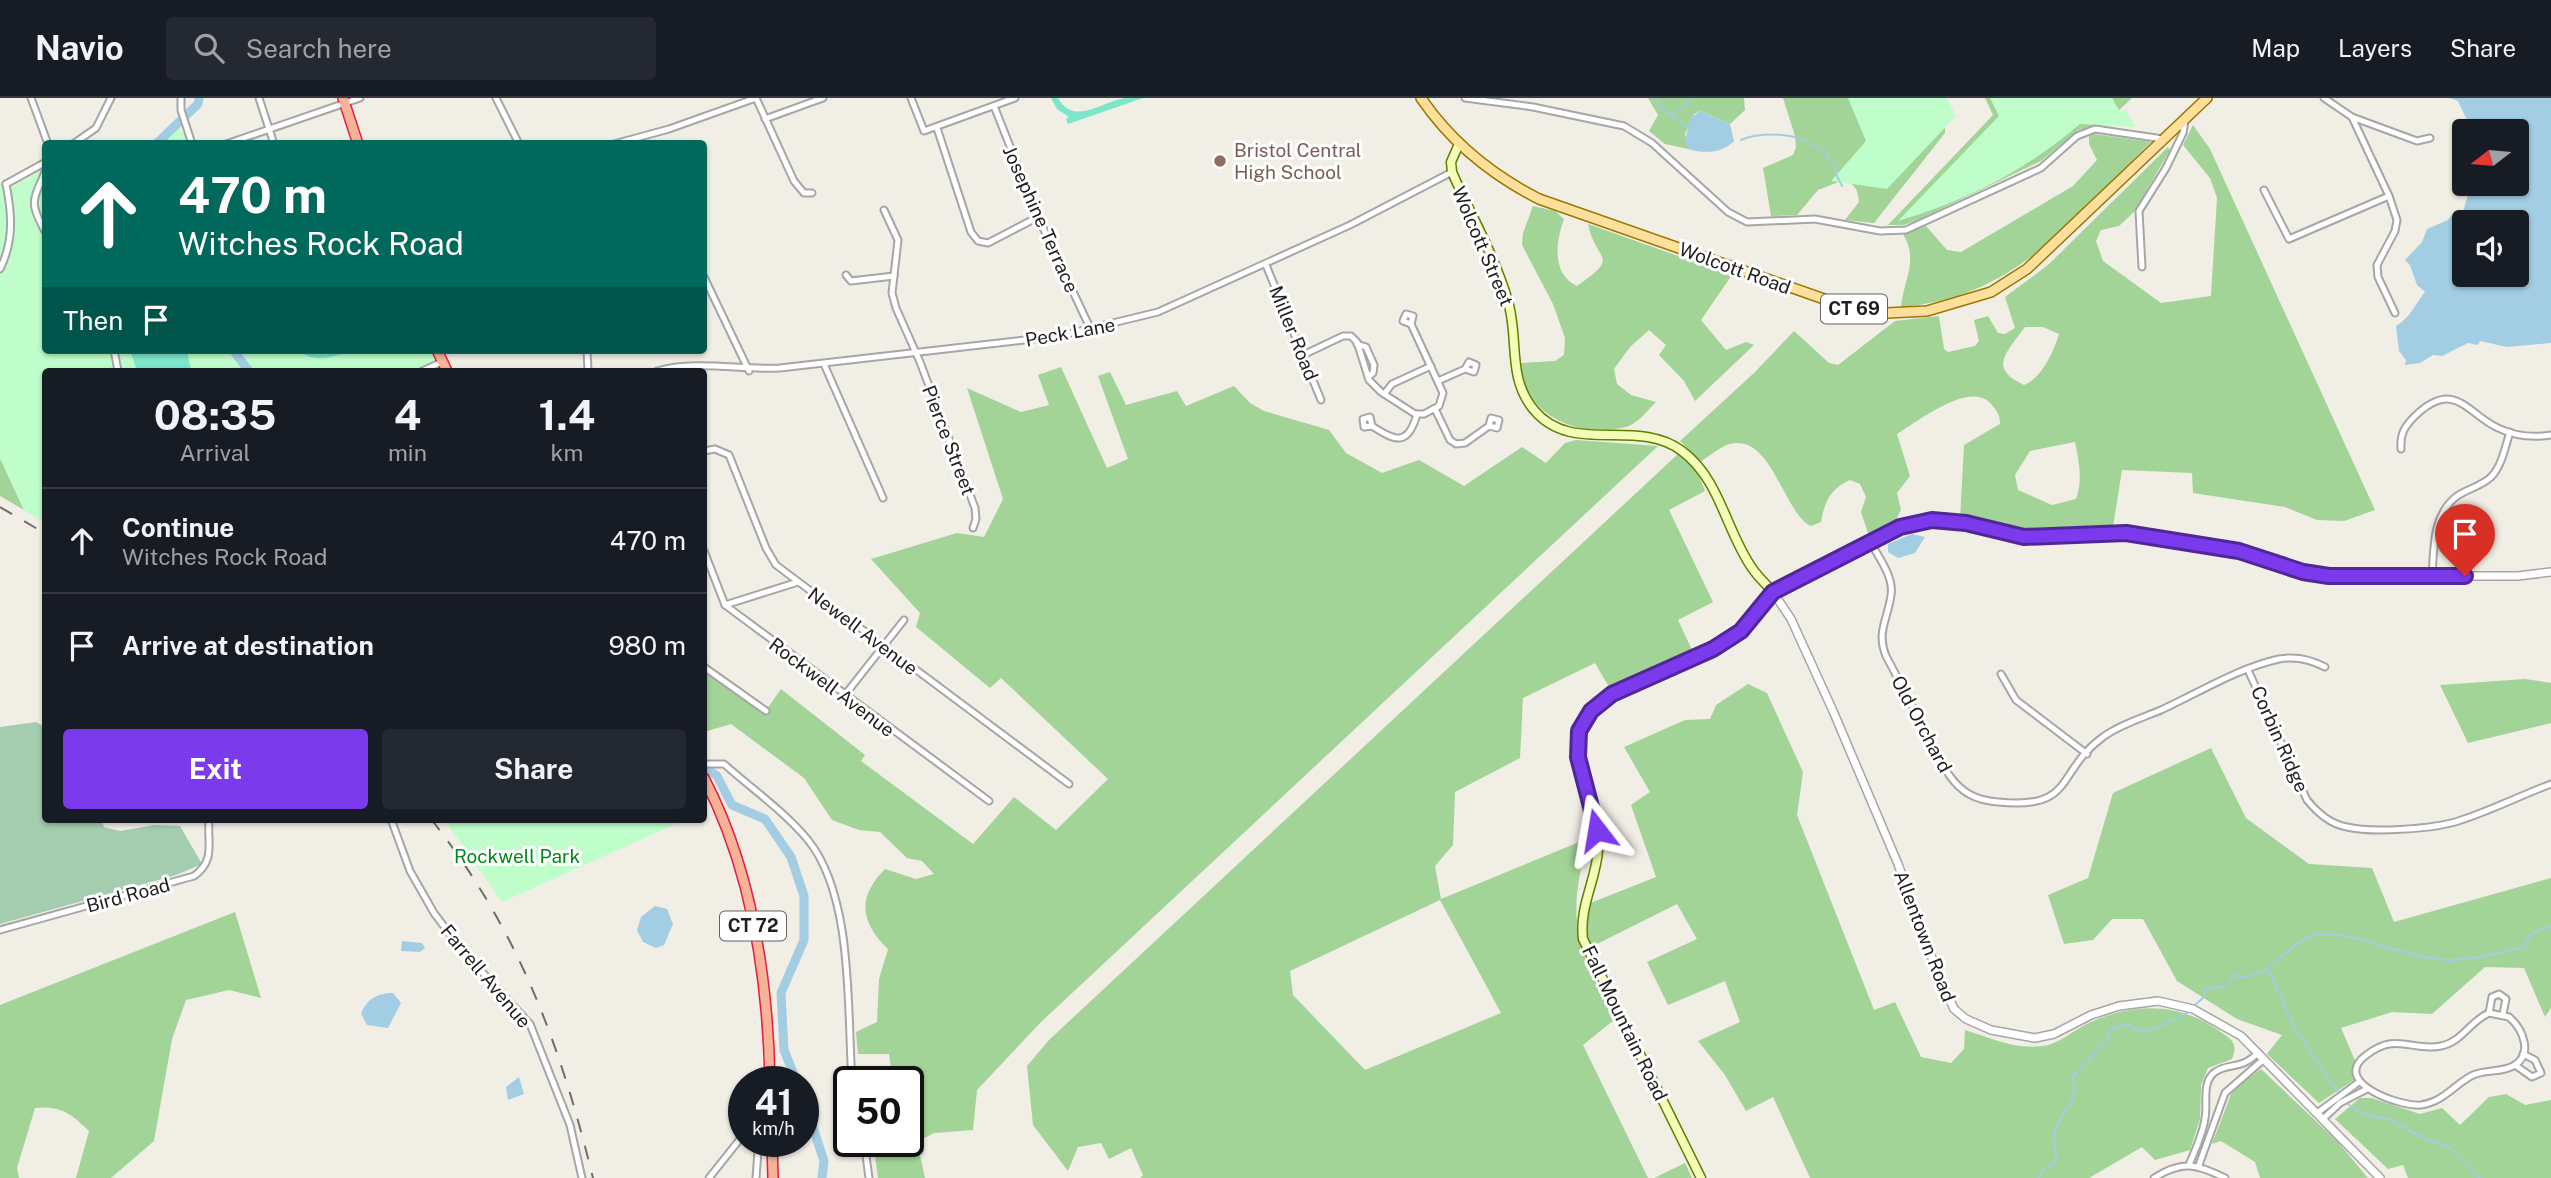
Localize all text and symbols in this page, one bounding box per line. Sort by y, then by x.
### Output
search box [166,17,656,80]
text: Navio [35,29,124,67]
icon: search [190,29,228,67]
text: Search here [246,33,392,64]
text: Map [2251,34,2300,62]
text: Layers [2338,34,2412,62]
text: Share [2450,34,2516,62]
north arrow [2452,119,2529,196]
map controls [2452,119,2529,287]
place label: Bristol Central High School [1234,139,1362,183]
street label: Josephine Terrace [999,142,1083,296]
marker: Bristol Central High School [1212,153,1228,169]
text: 470 m [178,166,327,224]
icon: ahead [63,168,154,259]
street label: Wolcott Street [1448,183,1518,309]
button: sound [2452,210,2529,287]
text: Witches Rock Road [178,225,464,262]
street label: Wolcott Road [1676,238,1794,298]
street label: Miller Road [1265,282,1323,384]
road number: CT 69 [1821,294,1887,324]
icon: arrive [137,301,175,339]
text: Then [63,305,123,336]
street label: Peck Lane [1023,313,1117,351]
street label: Pierce Street [918,382,980,498]
text: 08:35 [154,390,276,439]
text: 4 [394,390,421,439]
text: 1.4 [539,390,595,439]
text: Arrival [179,439,251,466]
text: min [388,439,427,466]
text: km [551,439,583,466]
pin [2435,504,2495,576]
text: Continue [122,512,234,543]
icon: arrive [2446,515,2484,553]
icon: ahead [63,522,101,560]
text: 470 m [610,525,686,556]
text: Witches Rock Road [122,543,327,570]
street label: Newell Avenue [804,583,922,679]
icon: arrive [63,627,101,665]
text: Arrive at destination [122,630,374,661]
text: 980 m [609,630,686,661]
street label: Rockwell Avenue [765,633,899,741]
street label: Old Orchard [1887,672,1957,776]
street label: Corbin Ridge [2247,682,2313,796]
button: Exit [63,729,368,809]
button: Share [382,729,686,809]
position arrow [1560,793,1634,867]
park label: Rockwell Park [454,845,580,867]
street label: Allentown Road [1890,867,1960,1005]
street label: Bird Road [84,873,172,917]
road number: CT 72 [720,912,786,940]
street label: Farrell Avenue [436,920,536,1032]
street label: Fall Mountain Road [1578,942,1672,1104]
speed limit sign: 50 [833,1066,924,1157]
text: 41 [755,1082,792,1123]
text: km/h [752,1118,795,1139]

